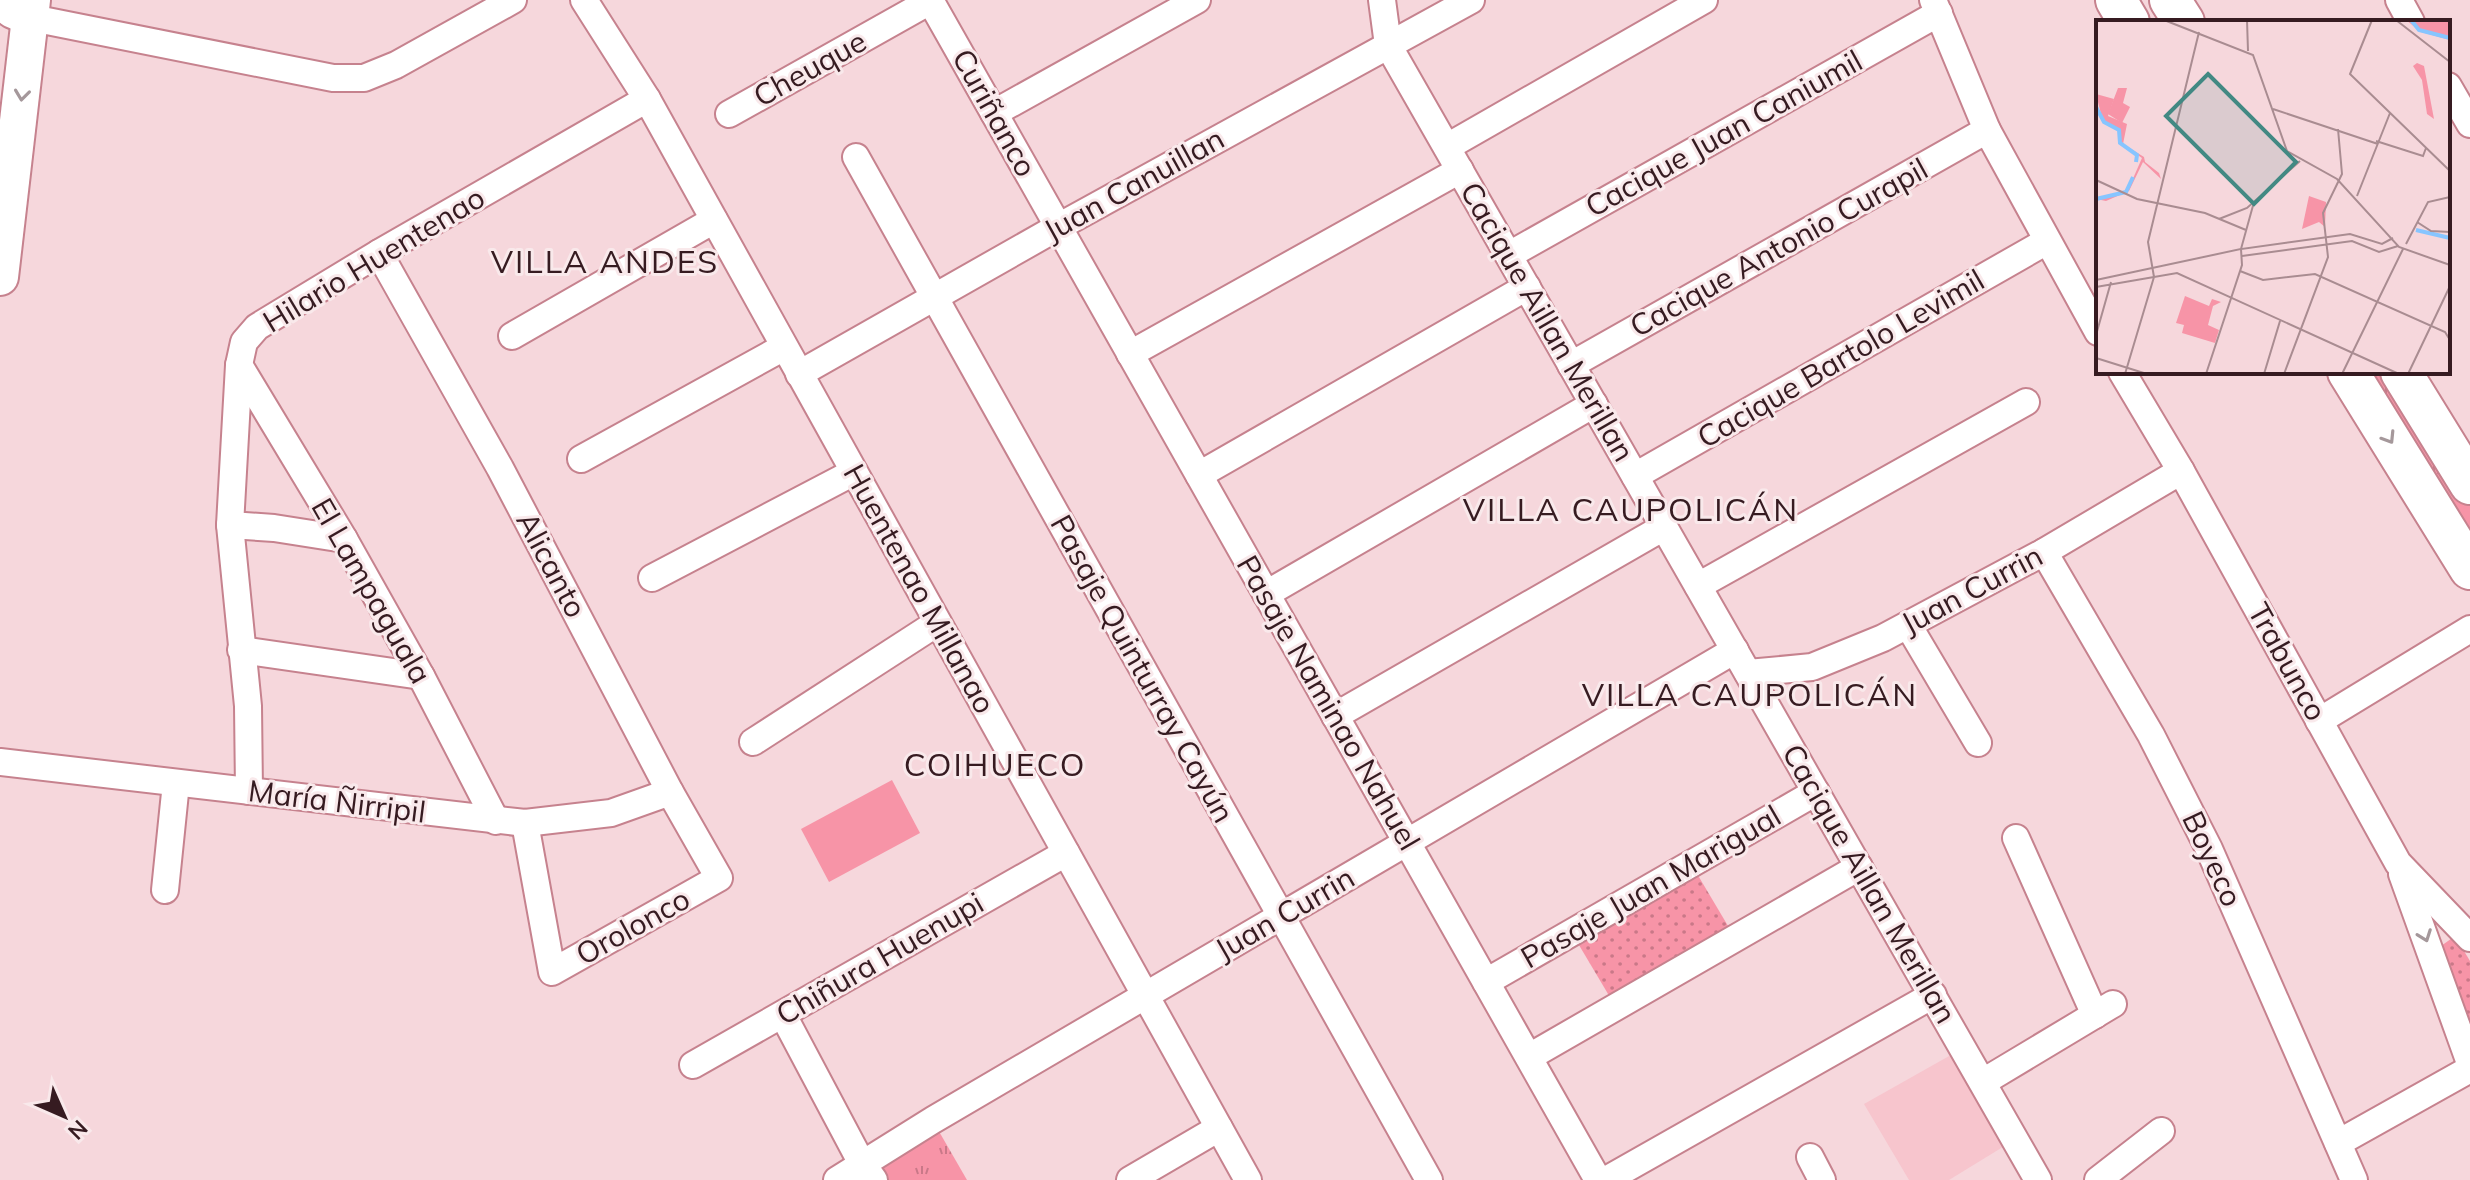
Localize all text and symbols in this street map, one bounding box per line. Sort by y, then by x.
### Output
inset map [2096,20,2450,374]
street label: Cheuque [746,22,873,115]
street label: Cacique Juan Caniumil [1578,41,1869,225]
street label: Curiñanco [944,42,1046,183]
one-way arrow [14,88,31,102]
street label: Juan Canuillan [1037,119,1230,249]
street label: Cacique Antonio Curapil [1623,149,1934,345]
street label: Cacique Aillan Merillan [1452,175,1643,468]
street label: Hilario Huentenao [256,178,491,340]
district label: VILLA ANDES [491,241,719,281]
street label: Cacique Bartolo Levimil [1690,260,1991,456]
one-way arrow [2379,429,2394,444]
street label: Huentenao Millanao [836,457,1004,720]
district label: VILLA CAUPOLICÁN [1463,489,1799,529]
street label: El Lampaguala [303,491,440,690]
street label: Alicanto [508,505,595,624]
street label: Pasaje Quinturray Cayún [1042,508,1243,829]
street label: Juan Currin [1894,536,2049,642]
street label: Pasaje Naminao Nahuel [1229,548,1429,857]
street label: Trabunco [2240,596,2336,727]
district label: VILLA CAUPOLICÁN [1582,674,1918,714]
street label: Cacique Aillan Merillan [1774,737,1965,1030]
district label: COIHUECO [904,744,1086,784]
street label: María Ñirripil [246,771,428,831]
street label: Pasaje Juan Marigual [1514,796,1787,976]
street label: Boyeco [2174,805,2251,912]
street label: Juan Currin [1208,858,1361,968]
street label: Orolonco [569,879,696,973]
street label: Chiñura Huenupi [769,883,990,1033]
one-way arrow [2415,929,2431,943]
north arrow [24,1076,104,1156]
text: N [62,1114,94,1146]

